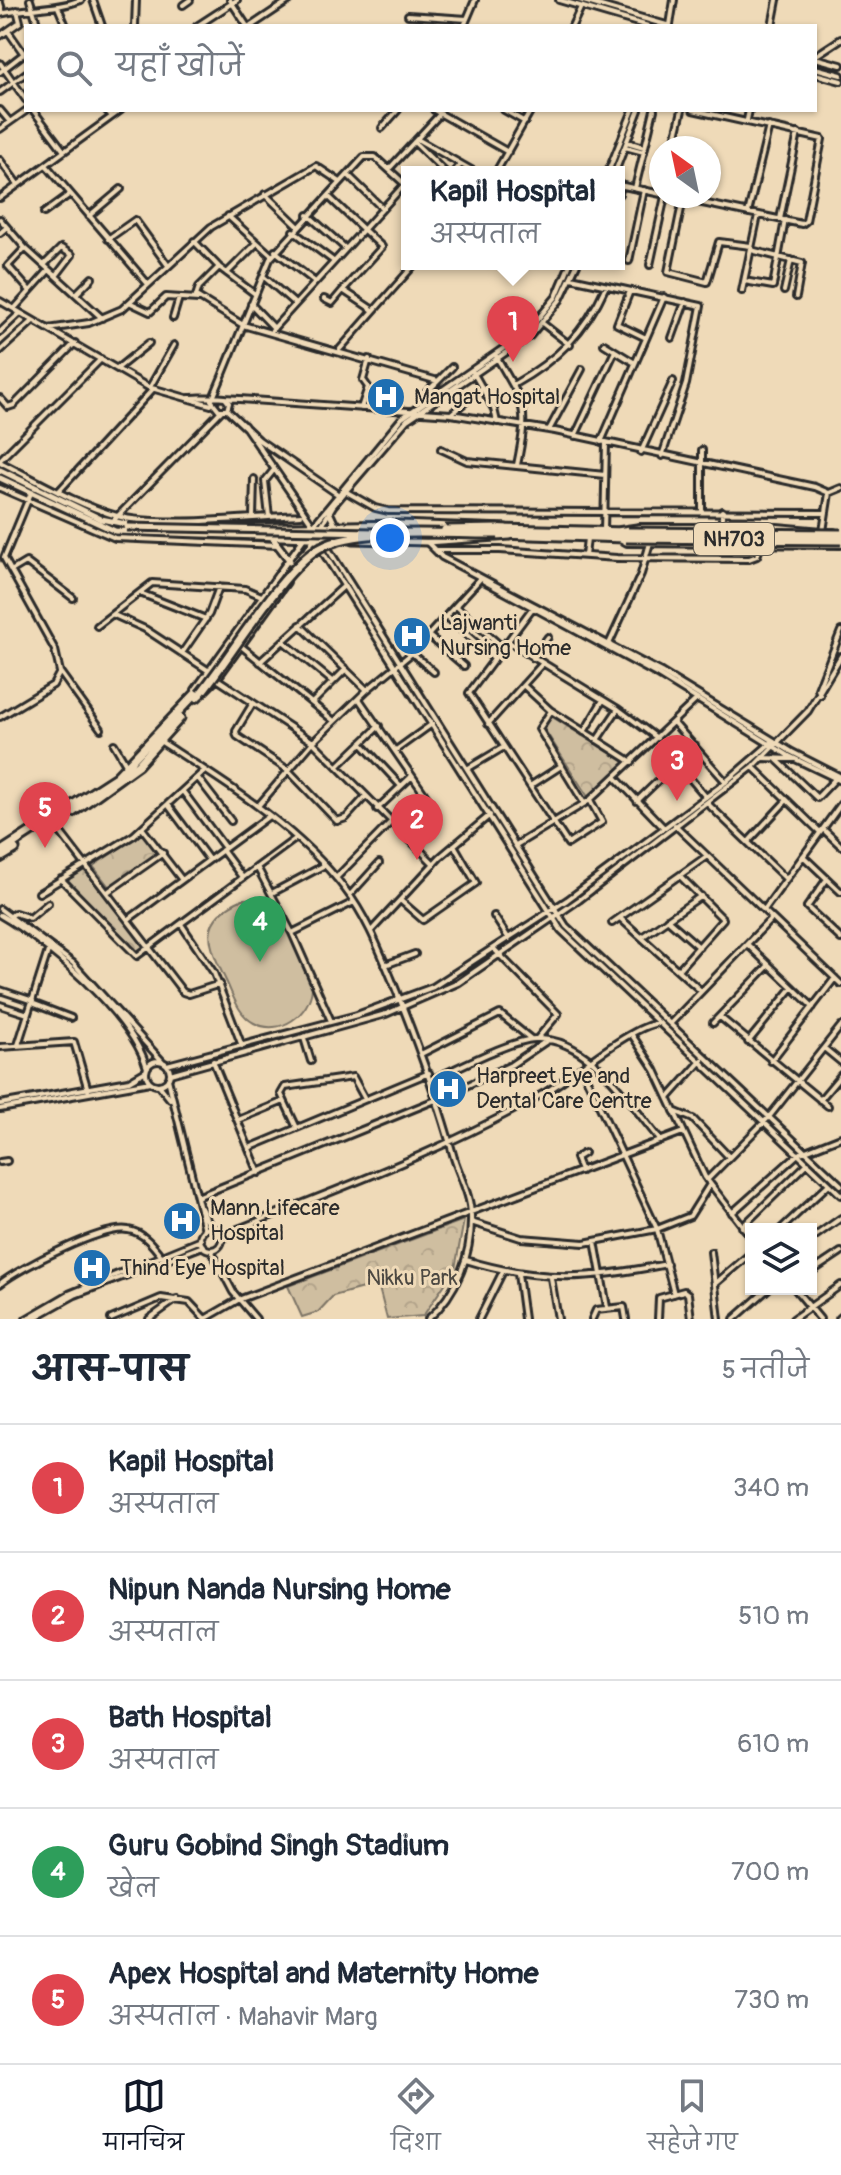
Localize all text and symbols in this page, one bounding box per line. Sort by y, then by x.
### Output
search box [24,24,817,112]
icon: search [52,46,96,90]
text: यहाँ खोजें [116,48,244,85]
north arrow [649,136,721,208]
popup [401,166,625,270]
text: Kapil Hospital [430,173,596,210]
text: अस्पताल [430,219,540,251]
pin: 1 [487,296,539,362]
hospital icon: Mangat Hospital [365,376,407,418]
place label: Mangat Hospital [414,383,560,411]
your location [370,518,410,558]
road number: NH703 [694,523,774,555]
place label: Lajwanti Nursing Home [440,609,571,662]
hospital icon: Lajwanti Nursing Home [391,615,433,657]
pin: 3 [651,735,703,801]
pin: 5 [19,782,71,848]
pin: 2 [391,794,443,860]
pin: 4 [234,896,286,962]
place label: Harpreet Eye and Dental Care Centre [476,1062,652,1115]
hospital icon: Harpreet Eye and Dental Care Centre [427,1068,469,1110]
place label: Mann Lifecare Hospital [210,1194,340,1247]
hospital icon: Mann Lifecare Hospital [161,1200,203,1242]
map controls [745,1223,817,1295]
button: layers [745,1223,817,1295]
hospital icon: Thind Eye Hospital [71,1247,113,1289]
place label: Thind Eye Hospital [120,1254,285,1282]
park label: Nikku Park [366,1264,458,1292]
text: आस-पास [32,1348,188,1391]
text: 5 नतीजे [722,1354,809,1386]
text: Kapil Hospital [108,1443,274,1480]
text: 1 [53,1472,63,1504]
text: 340 m [733,1472,809,1504]
text: अस्पताल [108,1489,218,1521]
text: Nipun Nanda Nursing Home [108,1571,451,1608]
text: 2 [51,1600,65,1632]
text: 510 m [738,1600,809,1632]
text: अस्पताल [108,1617,218,1649]
text: Bath Hospital [108,1699,272,1736]
text: 3 [51,1728,65,1760]
text: 610 m [737,1728,809,1760]
text: अस्पताल [108,1745,218,1777]
text: Guru Gobind Singh Stadium [108,1827,449,1864]
text: 4 [50,1856,66,1888]
text: 700 m [731,1856,809,1888]
text: खेल [108,1873,158,1905]
text: Apex Hospital and Maternity Home [108,1955,538,1992]
text: 5 [51,1984,65,2016]
text: 730 m [734,1984,809,2016]
text: अस्पताल · Mahavir Marg [108,2001,378,2033]
tab: मानचित्र [103,2074,184,2167]
tab: दिशा [391,2074,441,2167]
tab: सहेजे गए [647,2074,738,2167]

